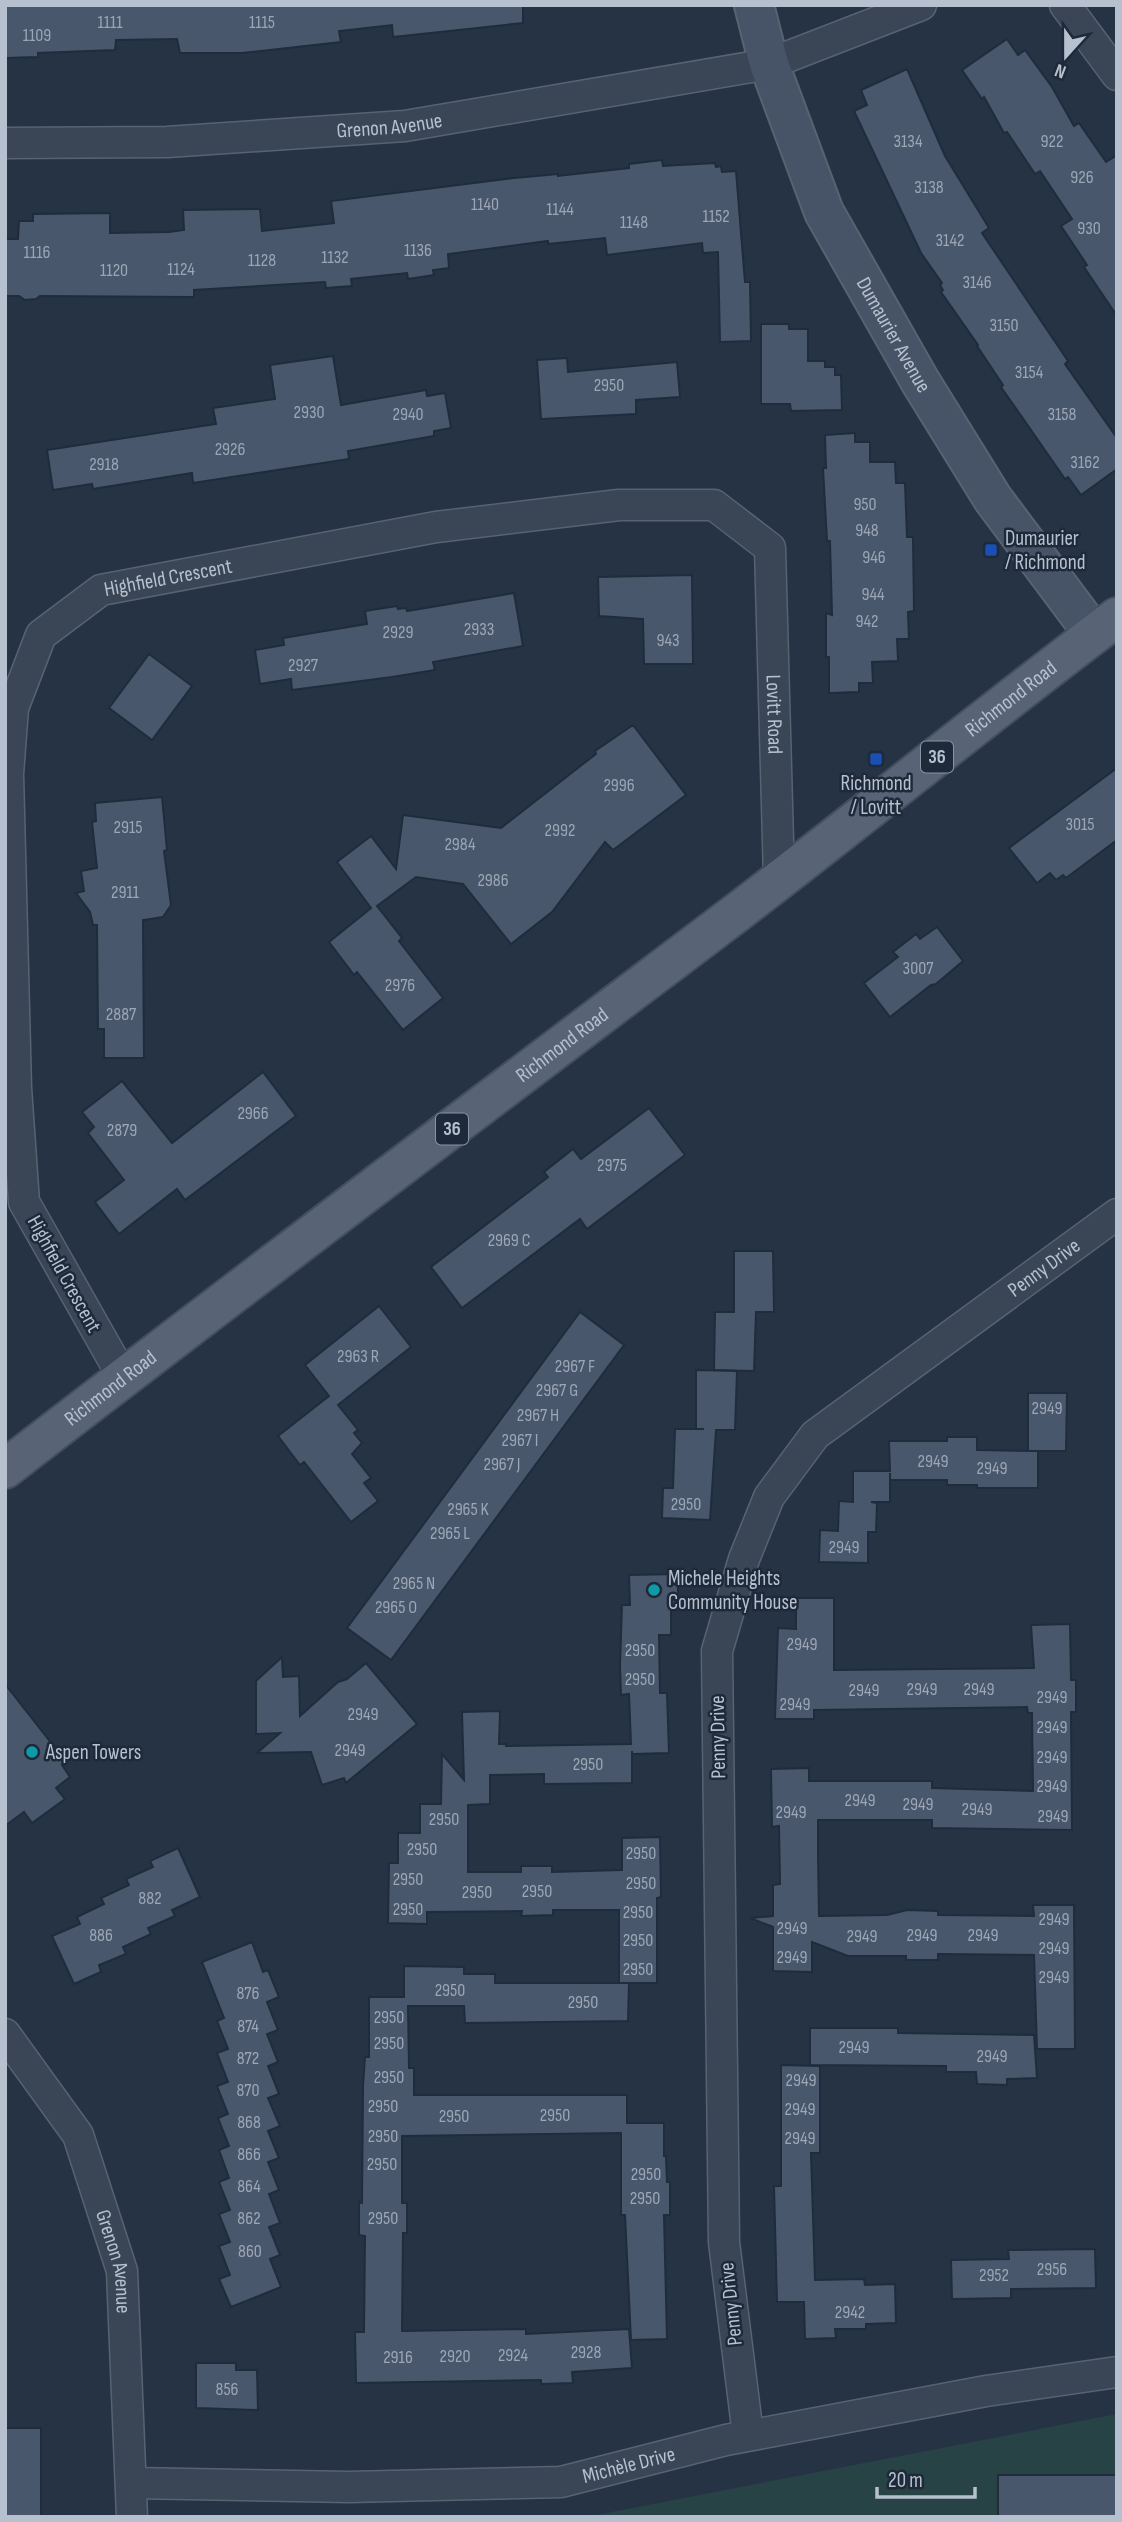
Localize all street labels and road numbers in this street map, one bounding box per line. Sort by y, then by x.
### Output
street label: Grenon Avenue [336,107,444,143]
street label: Dumaurier Avenue [851,273,937,397]
street label: Highfield Crescent [102,553,234,602]
street label: Richmond Road [960,655,1062,742]
street label: Lovitt Road [761,674,788,754]
road number: 36 [921,742,953,772]
street label: Richmond Road [511,1002,613,1088]
road number: 36 [436,1114,468,1144]
street label: Highfield Crescent [22,1211,106,1337]
street label: Penny Drive [1003,1233,1085,1302]
street label: Richmond Road [59,1345,161,1431]
street label: Penny Drive [705,1695,731,1779]
street label: Grenon Avenue [91,2207,136,2314]
street label: Penny Drive [714,2261,748,2347]
street label: Michèle Drive [580,2441,678,2489]

